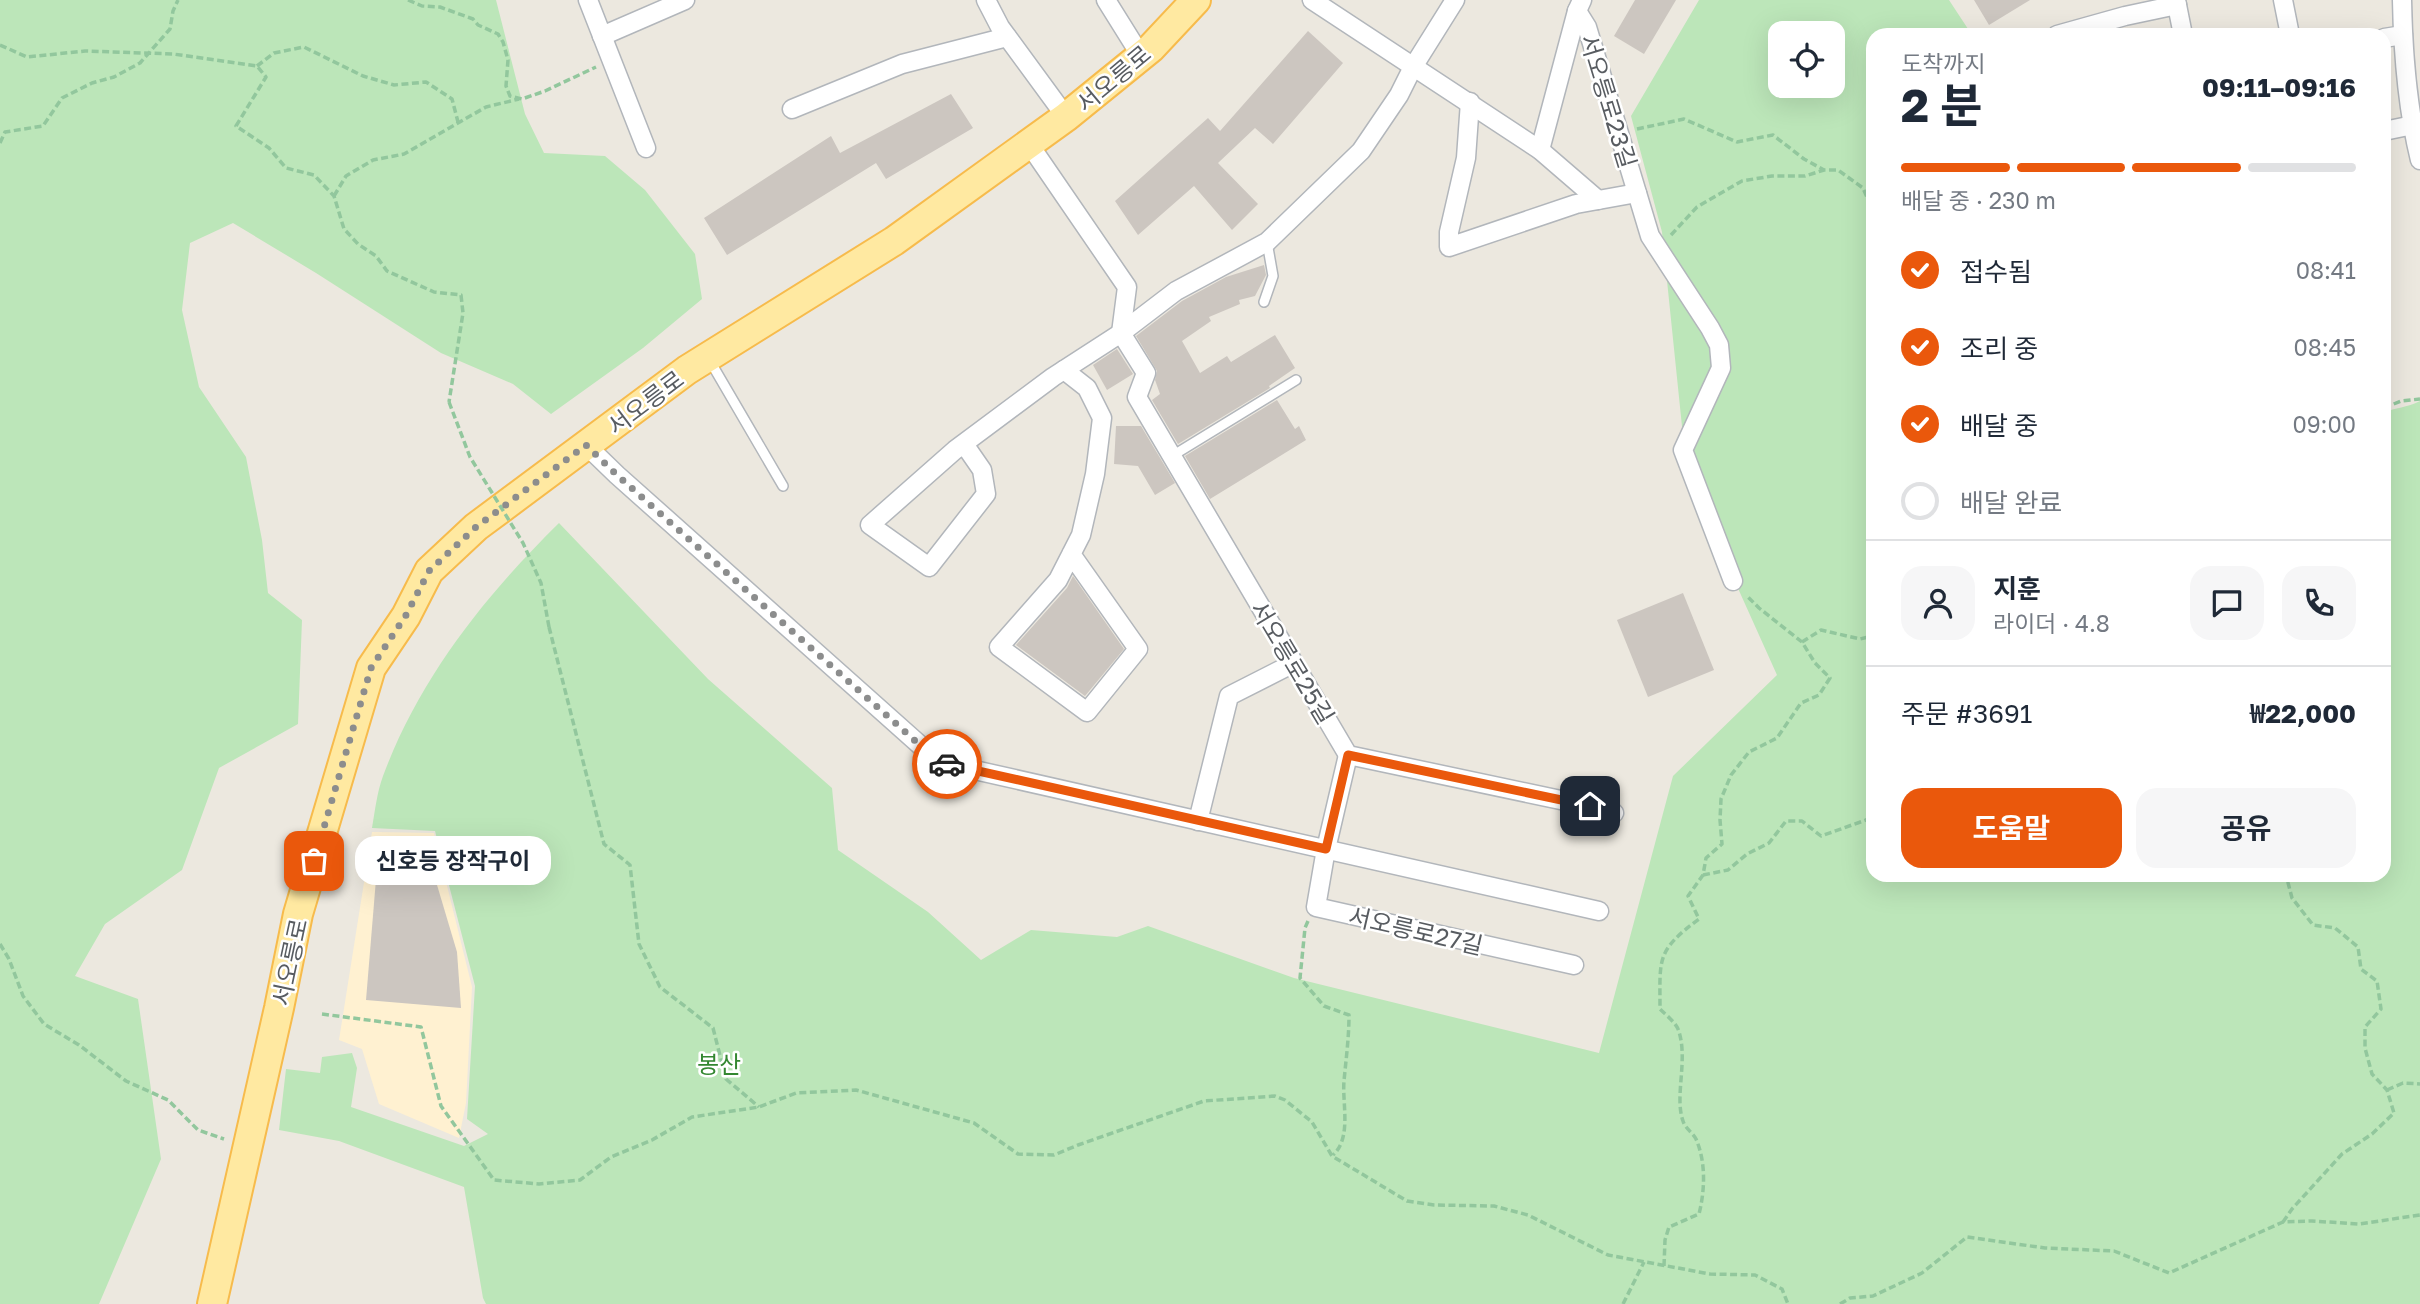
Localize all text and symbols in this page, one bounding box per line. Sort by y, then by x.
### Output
map controls [1768,21,1845,98]
button: locate [1768,21,1845,98]
street label: 서오릉로23길 [1575,31,1643,171]
street label: 서오릉로 [1070,39,1156,117]
text: 도착까지 [1901,49,1986,77]
text: 09:11–09:16 [2202,72,2356,103]
text: 2 분 [1901,77,1983,132]
text: 배달 중 · 230 m [1901,186,2056,214]
icon: check [1901,251,1939,289]
text: 접수됨 [1960,256,2032,287]
text: 08:41 [2296,256,2356,284]
icon: check [1901,328,1939,366]
text: 조리 중 [1960,333,2038,364]
text: 08:45 [2293,333,2356,361]
street label: 서오릉로 [601,364,689,440]
icon: check [1901,405,1939,443]
text: 배달 중 [1960,410,2038,441]
text: 09:00 [2292,410,2356,438]
text: 배달 완료 [1960,487,2062,518]
button: person [1901,566,1975,640]
button: chat [2190,566,2264,640]
button: phone [2282,566,2356,640]
text: 지훈 [1993,573,2041,604]
street label: 서오릉로25길 [1245,595,1341,729]
text: 라이더 · 4.8 [1993,609,2110,637]
text: 주문 #3691 [1901,698,2032,729]
text: ₩22,000 [2250,698,2356,729]
courier [912,729,982,799]
icon: car [928,745,966,783]
pin [1560,776,1620,836]
icon: home [1571,787,1609,825]
button: 도움말 [1901,788,2122,868]
button: 공유 [2136,788,2356,868]
pin [284,831,344,891]
callout: 신호등 장작구이 [356,836,552,886]
icon: bag [295,842,333,880]
text: 신호등 장작구이 [376,846,530,874]
street label: 서오릉로27길 [1346,900,1486,960]
street label: 서오릉로 [266,916,312,1008]
park label: 봉산 [697,1049,741,1078]

